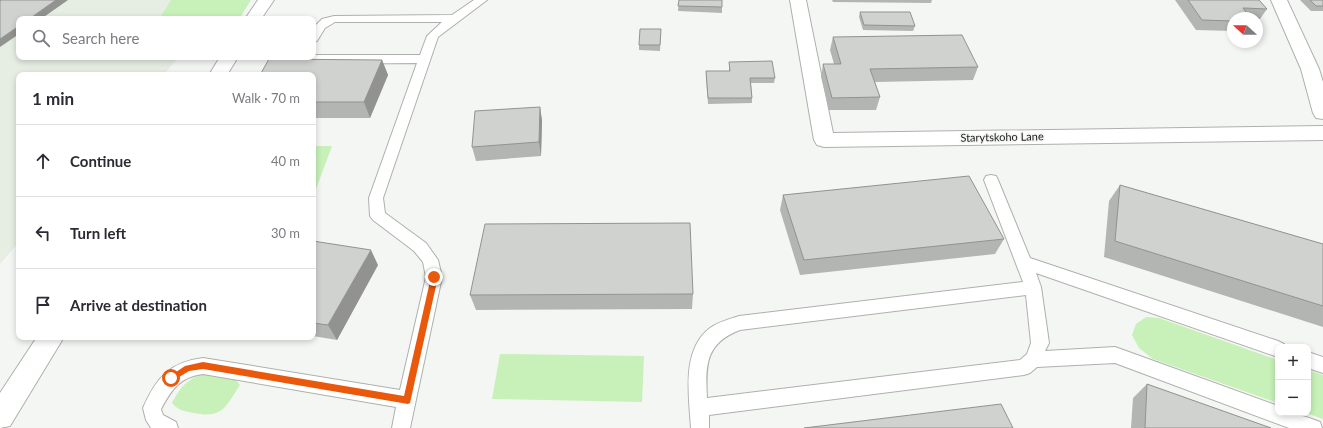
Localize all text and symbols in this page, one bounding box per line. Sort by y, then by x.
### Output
north arrow [1227,12,1263,48]
search box [16,16,316,60]
icon: search [30,27,52,49]
text: Search here [62,29,139,47]
text: 1 min [32,88,74,109]
text: Walk · 70 m [232,90,300,106]
street label: Starytskoho Lane [960,129,1044,144]
icon: ahead [32,150,54,172]
text: Continue [70,152,131,170]
text: 40 m [271,153,300,169]
icon: left [32,222,54,244]
text: Turn left [70,224,126,242]
text: 30 m [271,225,300,241]
route end [425,268,443,286]
icon: arrive [32,294,54,316]
text: Arrive at destination [70,296,207,314]
map controls [1275,344,1311,416]
button: + [1275,344,1311,380]
route start [162,369,180,387]
button: − [1275,380,1311,416]

